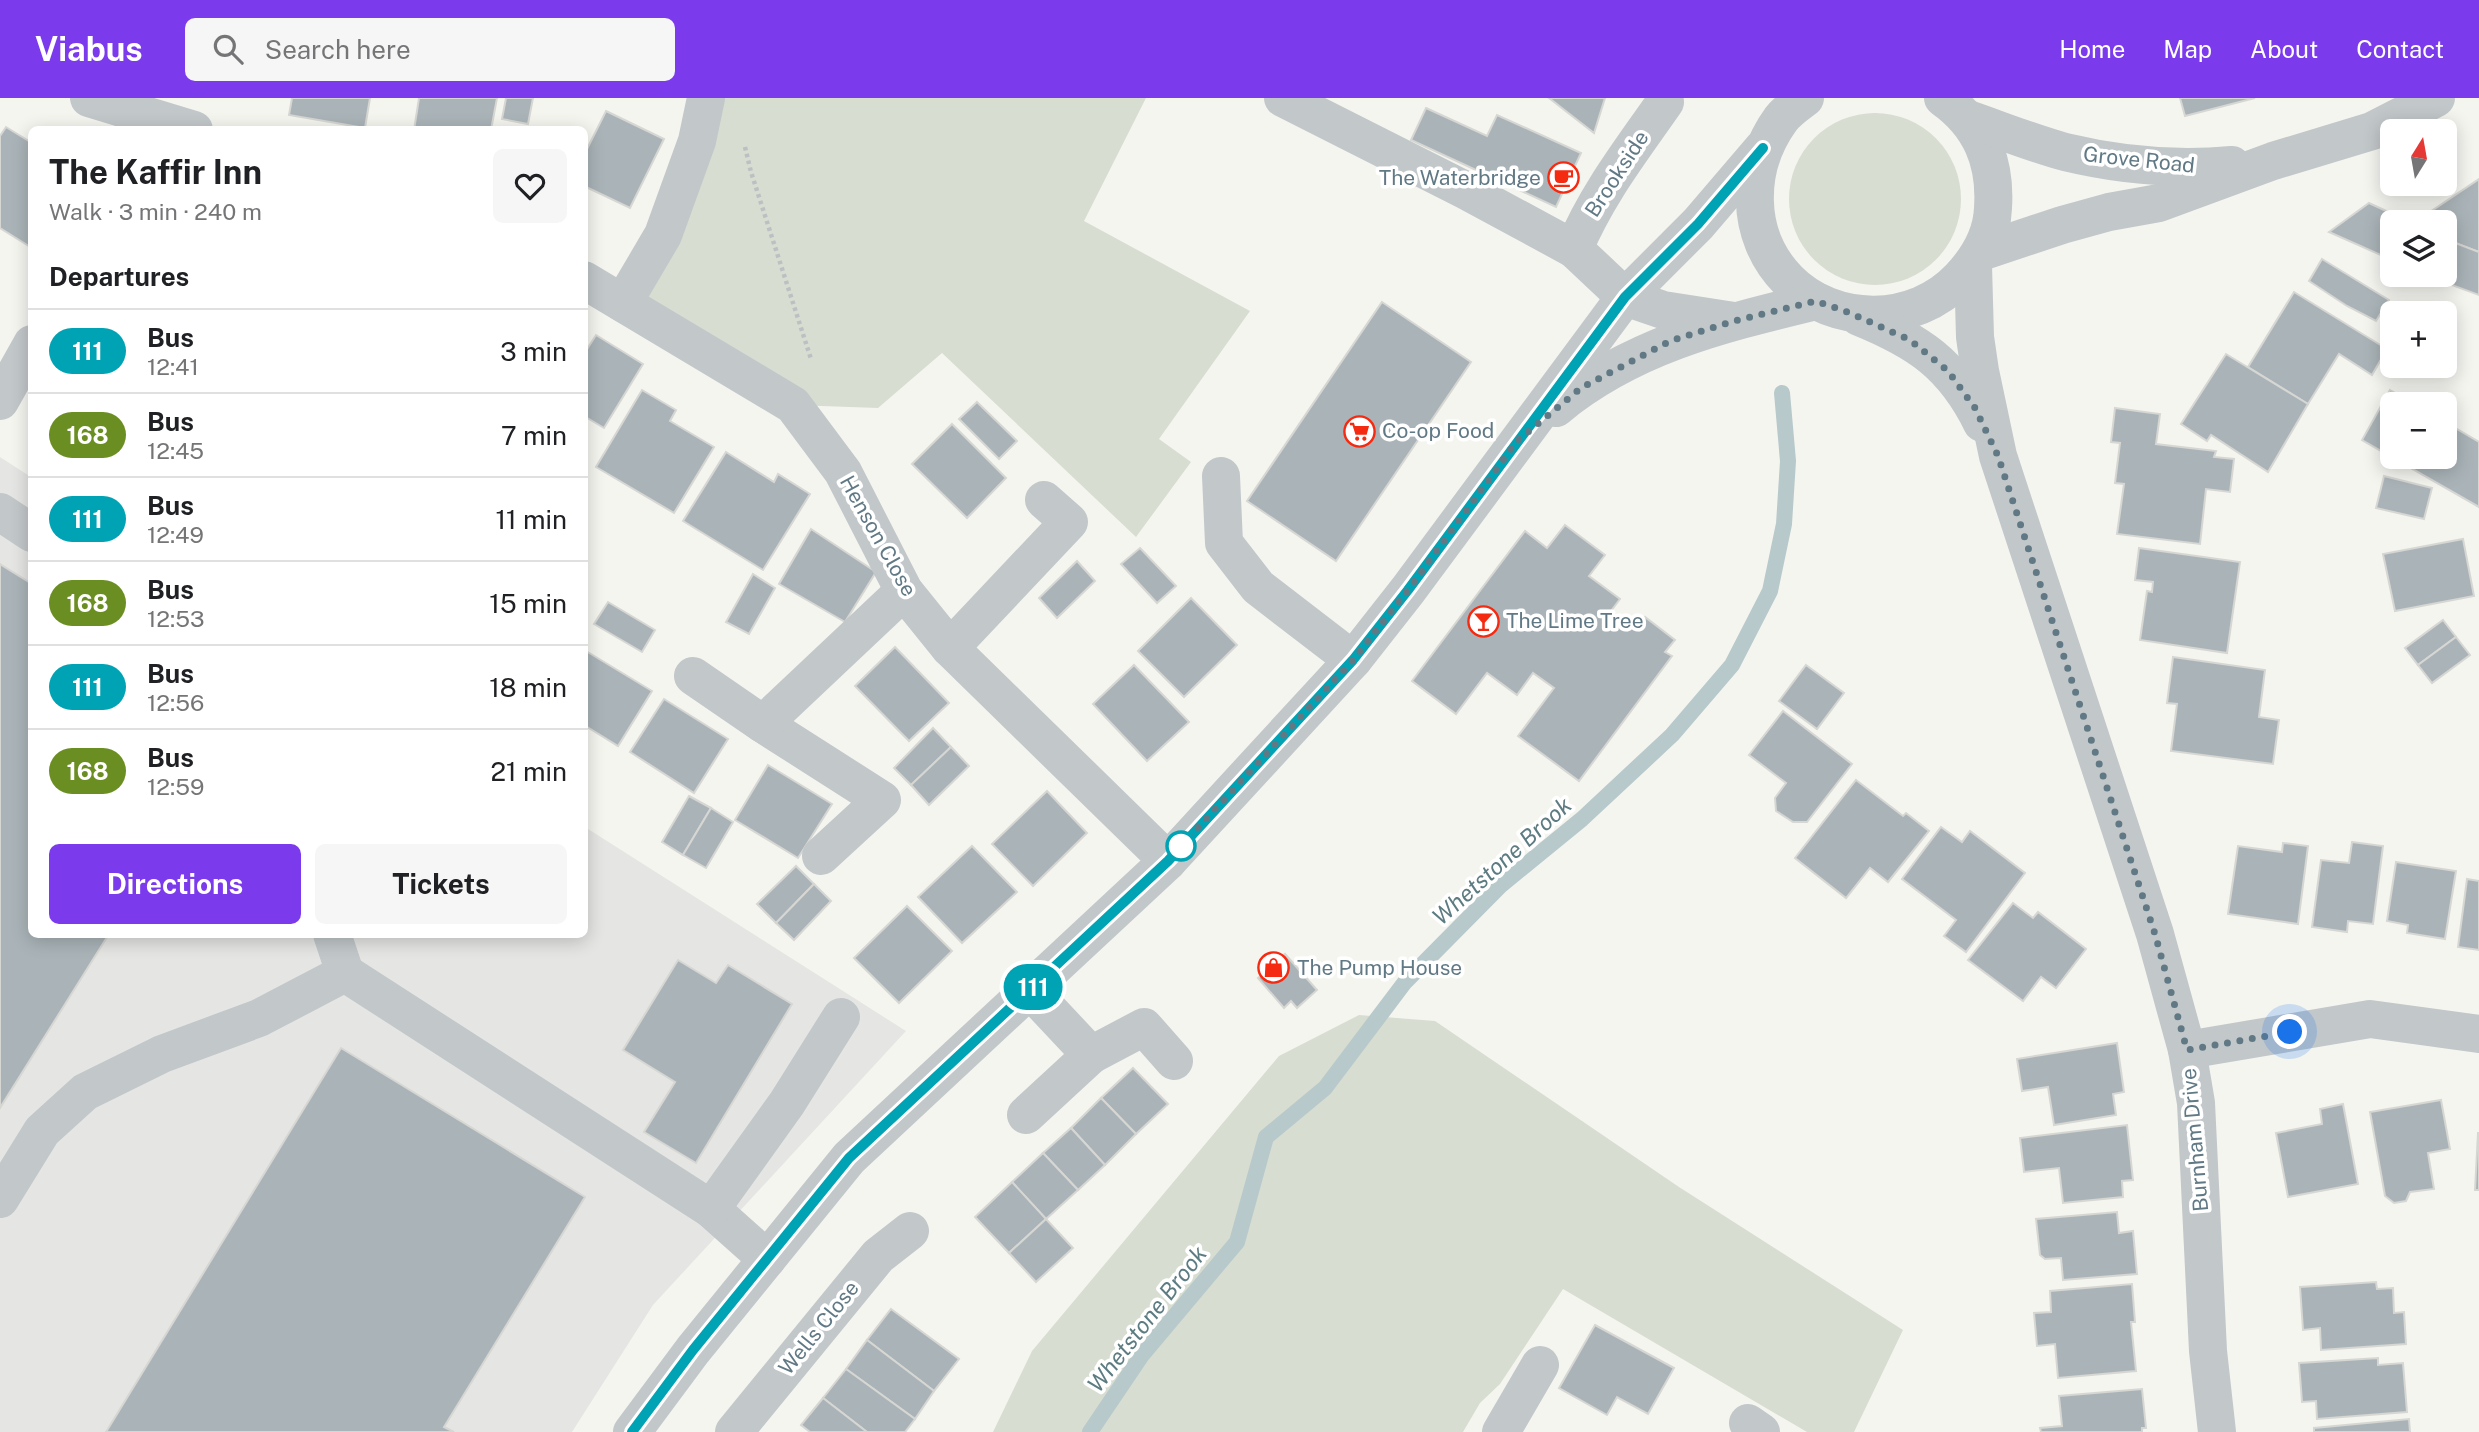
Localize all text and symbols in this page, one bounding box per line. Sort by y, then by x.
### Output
search box [185,18,675,81]
text: Viabus [35,30,143,68]
icon: search [209,30,247,68]
text: Search here [265,34,411,65]
text: Home [2059,35,2125,63]
text: Map [2163,35,2212,63]
text: About [2250,35,2318,63]
text: Contact [2356,35,2444,63]
north arrow [2380,119,2457,196]
map controls [2380,119,2457,469]
street label: Brookside [1579,126,1654,221]
street label: Grove Road [2082,141,2196,178]
button: heart [493,149,567,223]
text: The Kaffir Inn [49,153,262,191]
cafe icon: The Waterbridge [1547,161,1581,195]
place label: The Waterbridge [1379,165,1541,190]
text: Walk · 3 min · 240 m [49,198,262,225]
button: layers [2380,210,2457,287]
text: Departures [49,261,189,292]
button: + [2380,301,2457,378]
text: Bus [147,322,194,353]
text: 3 min [500,336,567,367]
text: 111 [72,337,103,365]
text: 12:41 [147,353,199,380]
button: − [2380,392,2457,469]
text: Bus [147,406,194,437]
supermarket icon: Co-op Food [1342,414,1376,448]
place label: Co-op Food [1382,418,1494,443]
text: 7 min [501,420,567,451]
text: 168 [66,421,109,449]
text: 12:45 [147,437,204,464]
street label: Henson Close [835,471,922,601]
text: Bus [147,490,194,521]
text: 11 min [495,504,567,535]
text: 111 [72,505,103,533]
text: 12:49 [147,521,204,548]
text: Bus [147,574,194,605]
text: 15 min [489,588,567,619]
text: 168 [66,589,109,617]
bar icon: The Lime Tree [1466,604,1500,638]
text: 12:53 [147,605,204,632]
place label: The Lime Tree [1506,608,1644,633]
text: Bus [147,658,194,689]
text: 18 min [489,672,567,703]
text: 111 [72,673,103,701]
text: 12:56 [147,689,204,716]
text: Bus [147,742,194,773]
text: 21 min [491,756,567,787]
text: 168 [66,757,109,785]
text: 12:59 [147,773,204,800]
water label: Whetstone Brook [1427,791,1577,930]
unlabelled marker [1166,831,1196,861]
button: Directions [49,844,301,924]
button: Tickets [315,844,567,924]
shop icon: The Pump House [1257,951,1291,985]
place label: The Pump House [1297,955,1462,980]
line badge: 111 [993,964,1073,1010]
text: 111 [1018,973,1048,1001]
your location [2272,1014,2307,1049]
street label: Burnham Drive [2176,1067,2213,1213]
water label: Whetstone Brook [1081,1240,1212,1397]
street label: Wells Close [773,1276,864,1380]

